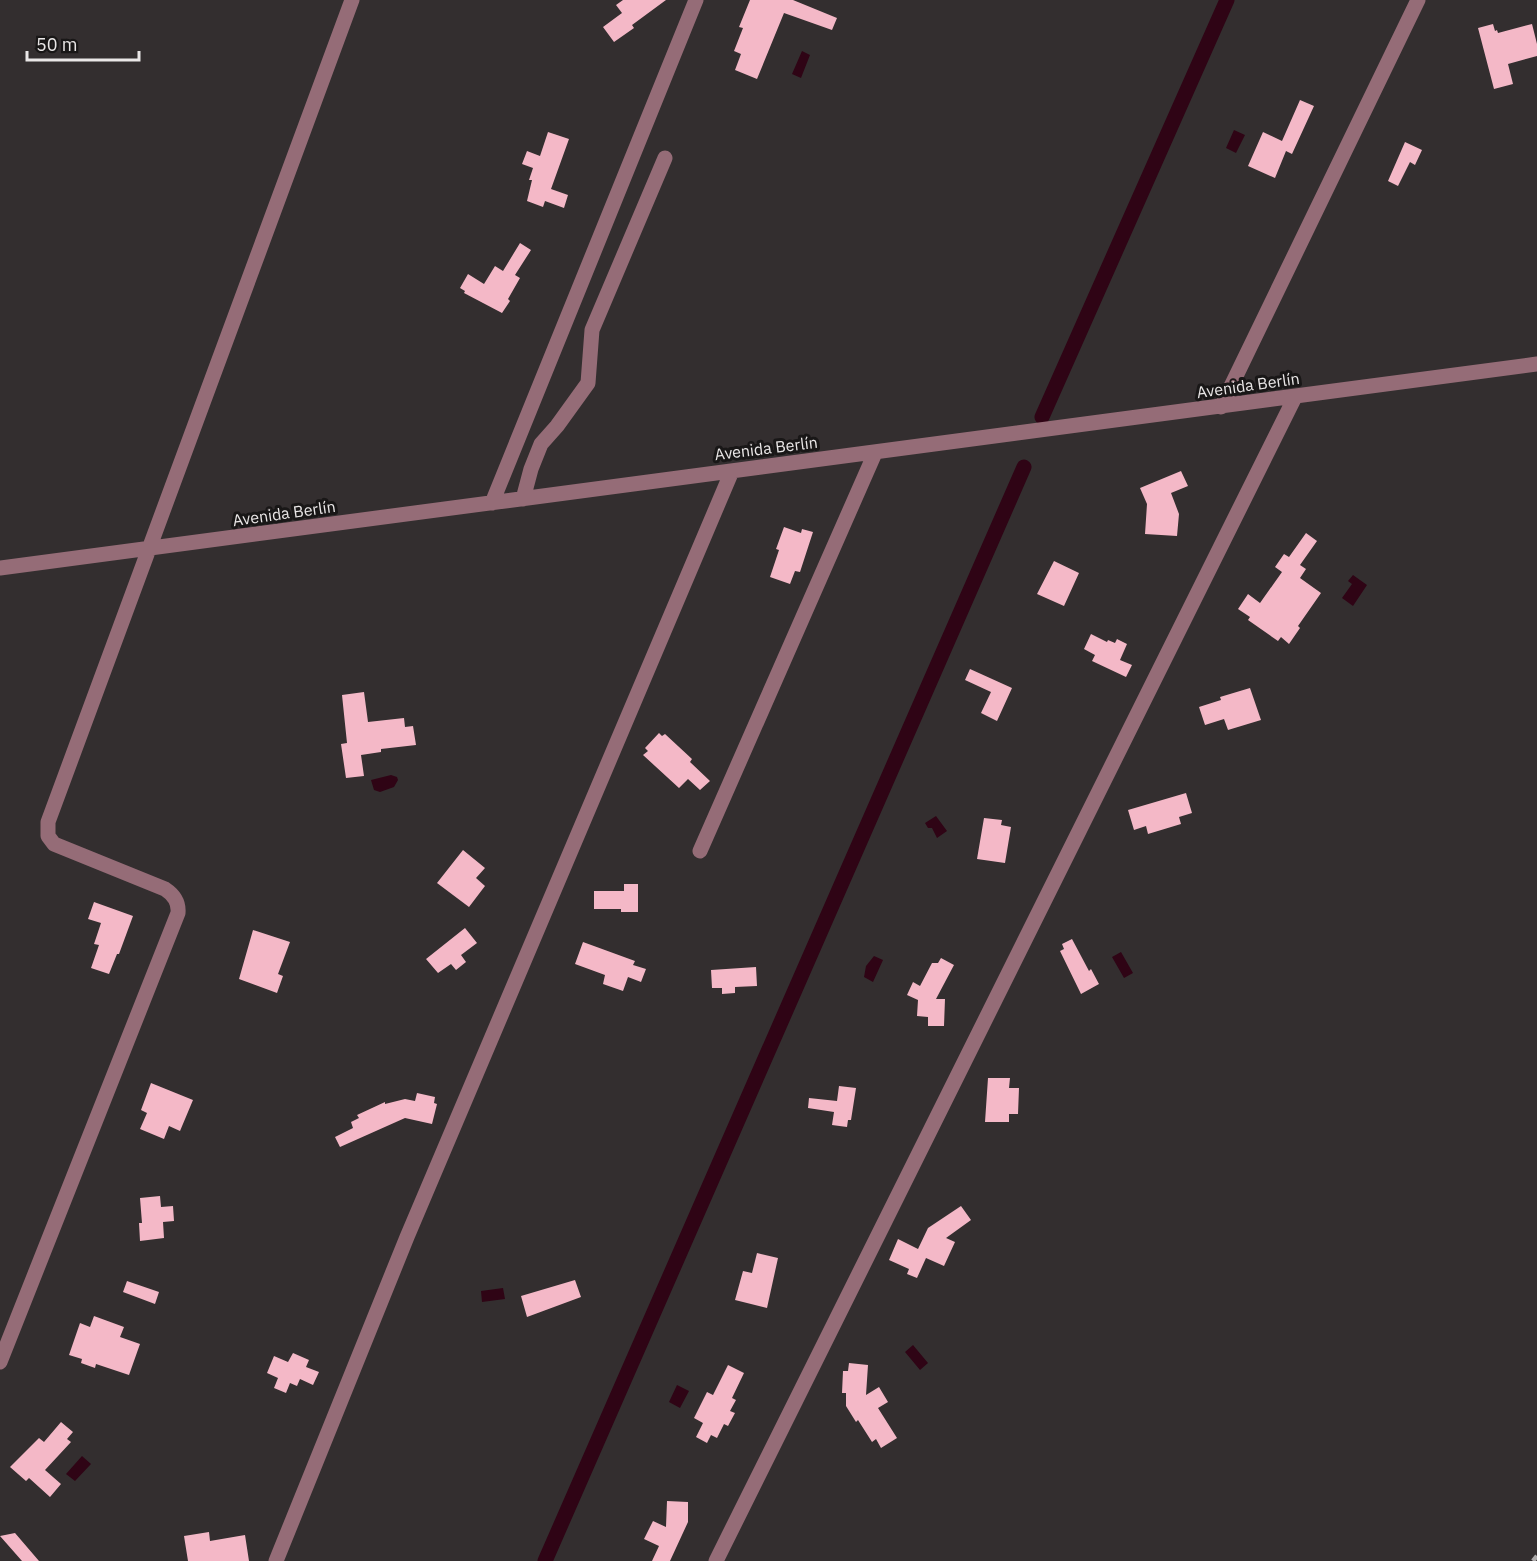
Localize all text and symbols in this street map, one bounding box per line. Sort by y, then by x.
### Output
scale bar [27,24,140,62]
text: 50 m [36,33,78,56]
street label: Avenida Berlín [1195,368,1301,402]
street label: Avenida Berlín [713,432,819,464]
street label: Avenida Berlín [231,496,337,530]

